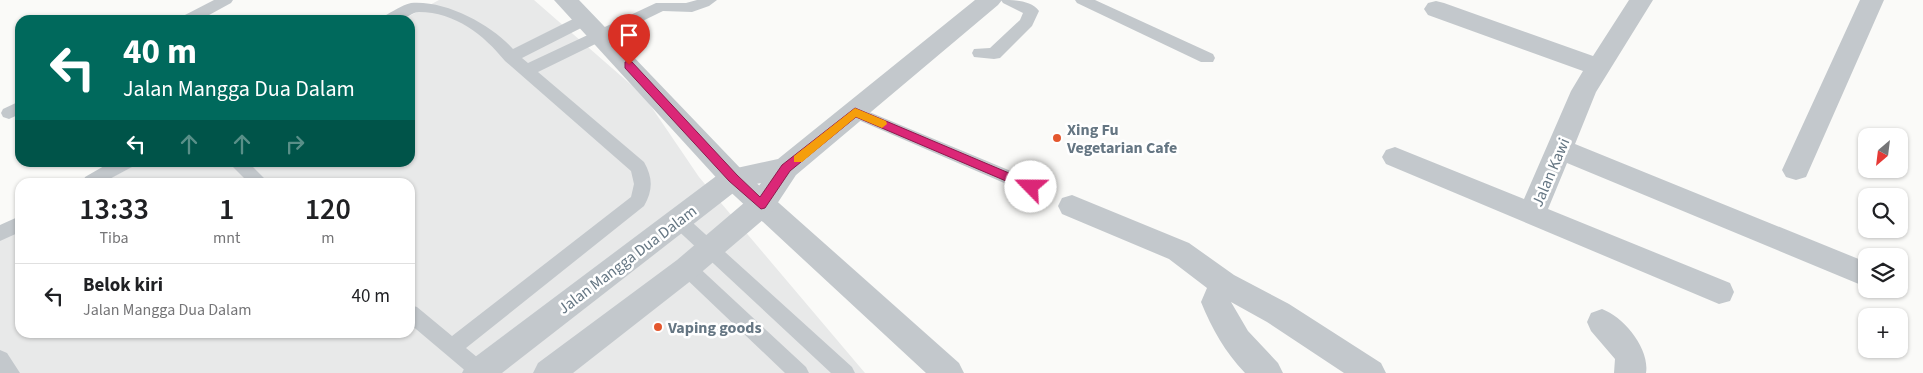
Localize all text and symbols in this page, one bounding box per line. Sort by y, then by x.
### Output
pin [608,14,650,65]
icon: arrive [615,21,643,49]
text: 40 m [123,27,197,77]
icon: left [40,35,105,100]
text: Jalan Mangga Dua Dalam [123,73,355,105]
place label: Xing Fu Vegetarian Cafe [1066,119,1177,159]
north arrow [1858,128,1908,178]
map controls [1858,128,1908,358]
icon: left [122,130,150,158]
icon: ahead [175,130,203,158]
icon: ahead [228,130,256,158]
icon: right [281,130,309,158]
marker: Xing Fu Vegetarian Cafe [1051,132,1063,144]
street label: Jalan Kawi [1527,135,1575,210]
position arrow [1004,160,1056,212]
text: 13:33 [79,188,149,231]
text: 1 [219,188,235,231]
text: 120 [305,188,351,231]
button: search [1858,188,1908,238]
street label: Jalan Mangga Dua Dalam [554,200,702,319]
text: Tiba [99,227,129,249]
text: mnt [213,227,241,249]
text: m [321,227,334,249]
button: layers [1858,248,1908,298]
text: Belok kiri [83,272,163,299]
icon: left [40,282,68,310]
text: 40 m [352,283,390,310]
text: Jalan Mangga Dua Dalam [83,299,252,321]
button: + [1858,308,1908,358]
place label: Vaping goods [667,317,762,339]
marker: Vaping goods [652,321,664,333]

